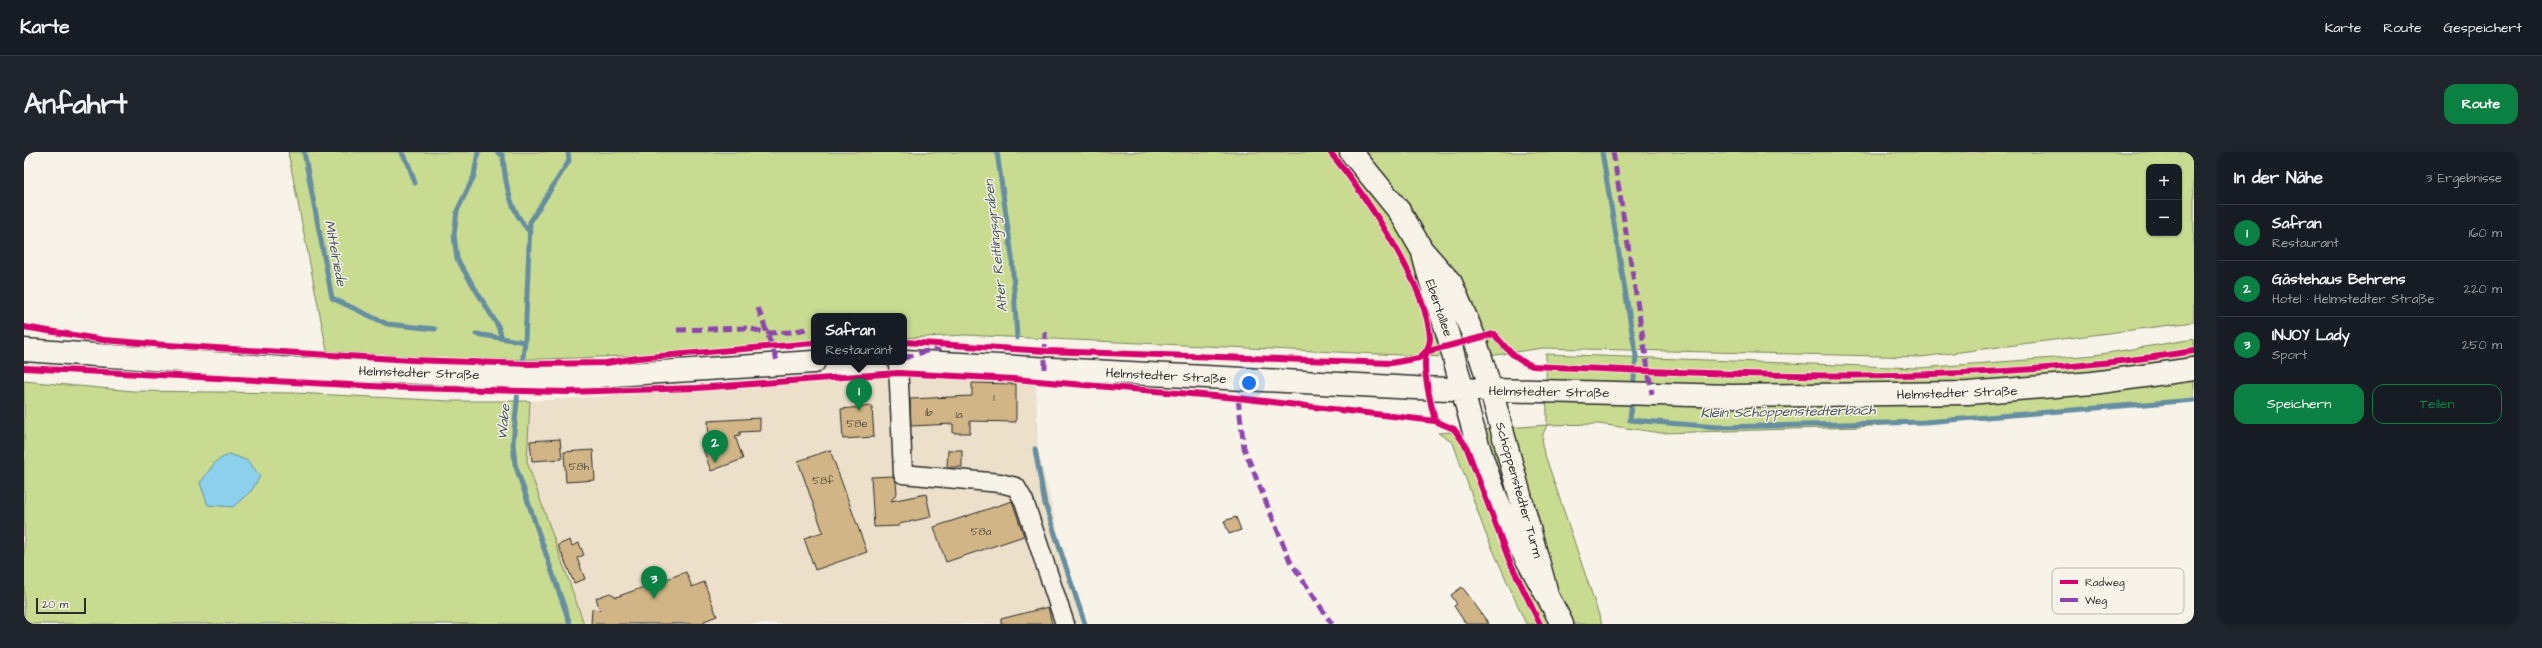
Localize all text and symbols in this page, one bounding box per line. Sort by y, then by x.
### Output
text: Karte [20,14,70,41]
text: Karte [2325,18,2361,38]
text: Route [2383,18,2421,38]
text: Gespeichert [2443,18,2522,38]
button: Route [2444,84,2518,124]
text: Anfahrt [24,85,127,124]
map controls [2146,164,2182,236]
button: + [2146,164,2182,200]
text: In der Nähe [2234,166,2323,190]
text: 3 Ergebnisse [2426,169,2502,187]
water label: Alter Reitlingsgraben [979,178,1013,313]
button: − [2146,200,2182,236]
text: Safran [2272,213,2322,234]
water label: Mittelriede [319,218,351,289]
text: 1 [2246,224,2248,242]
text: 160 m [2469,224,2502,242]
text: Restaurant [2272,234,2339,252]
text: Gästehaus Behrens [2272,269,2406,290]
street label: Ebertallee [1421,277,1457,339]
text: 2 [2243,280,2251,298]
text: 220 m [2464,280,2502,298]
text: Hotel · Helmstedter Straße [2272,290,2435,308]
popup [811,313,907,365]
text: Safran [826,320,875,341]
text: INJOY Lady [2272,325,2350,346]
text: 3 [2244,336,2250,354]
text: 250 m [2462,336,2502,354]
text: Restaurant [826,341,892,359]
text: Sport [2272,346,2307,364]
street label: Helmstedter Straße [358,362,480,384]
street label: Helmstedter Straße [1105,364,1227,388]
your location [1239,373,1259,393]
pin: 1 [846,378,872,411]
street label: Helmstedter Straße [1488,382,1610,402]
street label: Helmstedter Straße [1896,382,2018,404]
button: Speichern [2234,384,2364,424]
button: Teilen [2372,384,2502,424]
house number: 1 [993,390,995,405]
water label: Klein Schöppenstedterbach [1700,400,1877,424]
water label: Wabe [492,402,516,441]
house number: 1b [925,405,933,420]
house number: 1a [955,407,963,422]
house number: 58e [847,416,867,431]
street label: Schöppenstedter Turm [1491,420,1547,561]
pin: 2 [702,430,728,463]
house number: 58h [569,459,590,474]
house number: 58f [812,473,834,488]
house number: 58a [971,524,992,539]
pin: 3 [641,566,667,599]
legend [2052,568,2184,614]
text: Radweg [2085,575,2125,591]
text: Weg [2085,593,2107,609]
scale bar [36,596,86,615]
text: 20 m [42,597,68,612]

